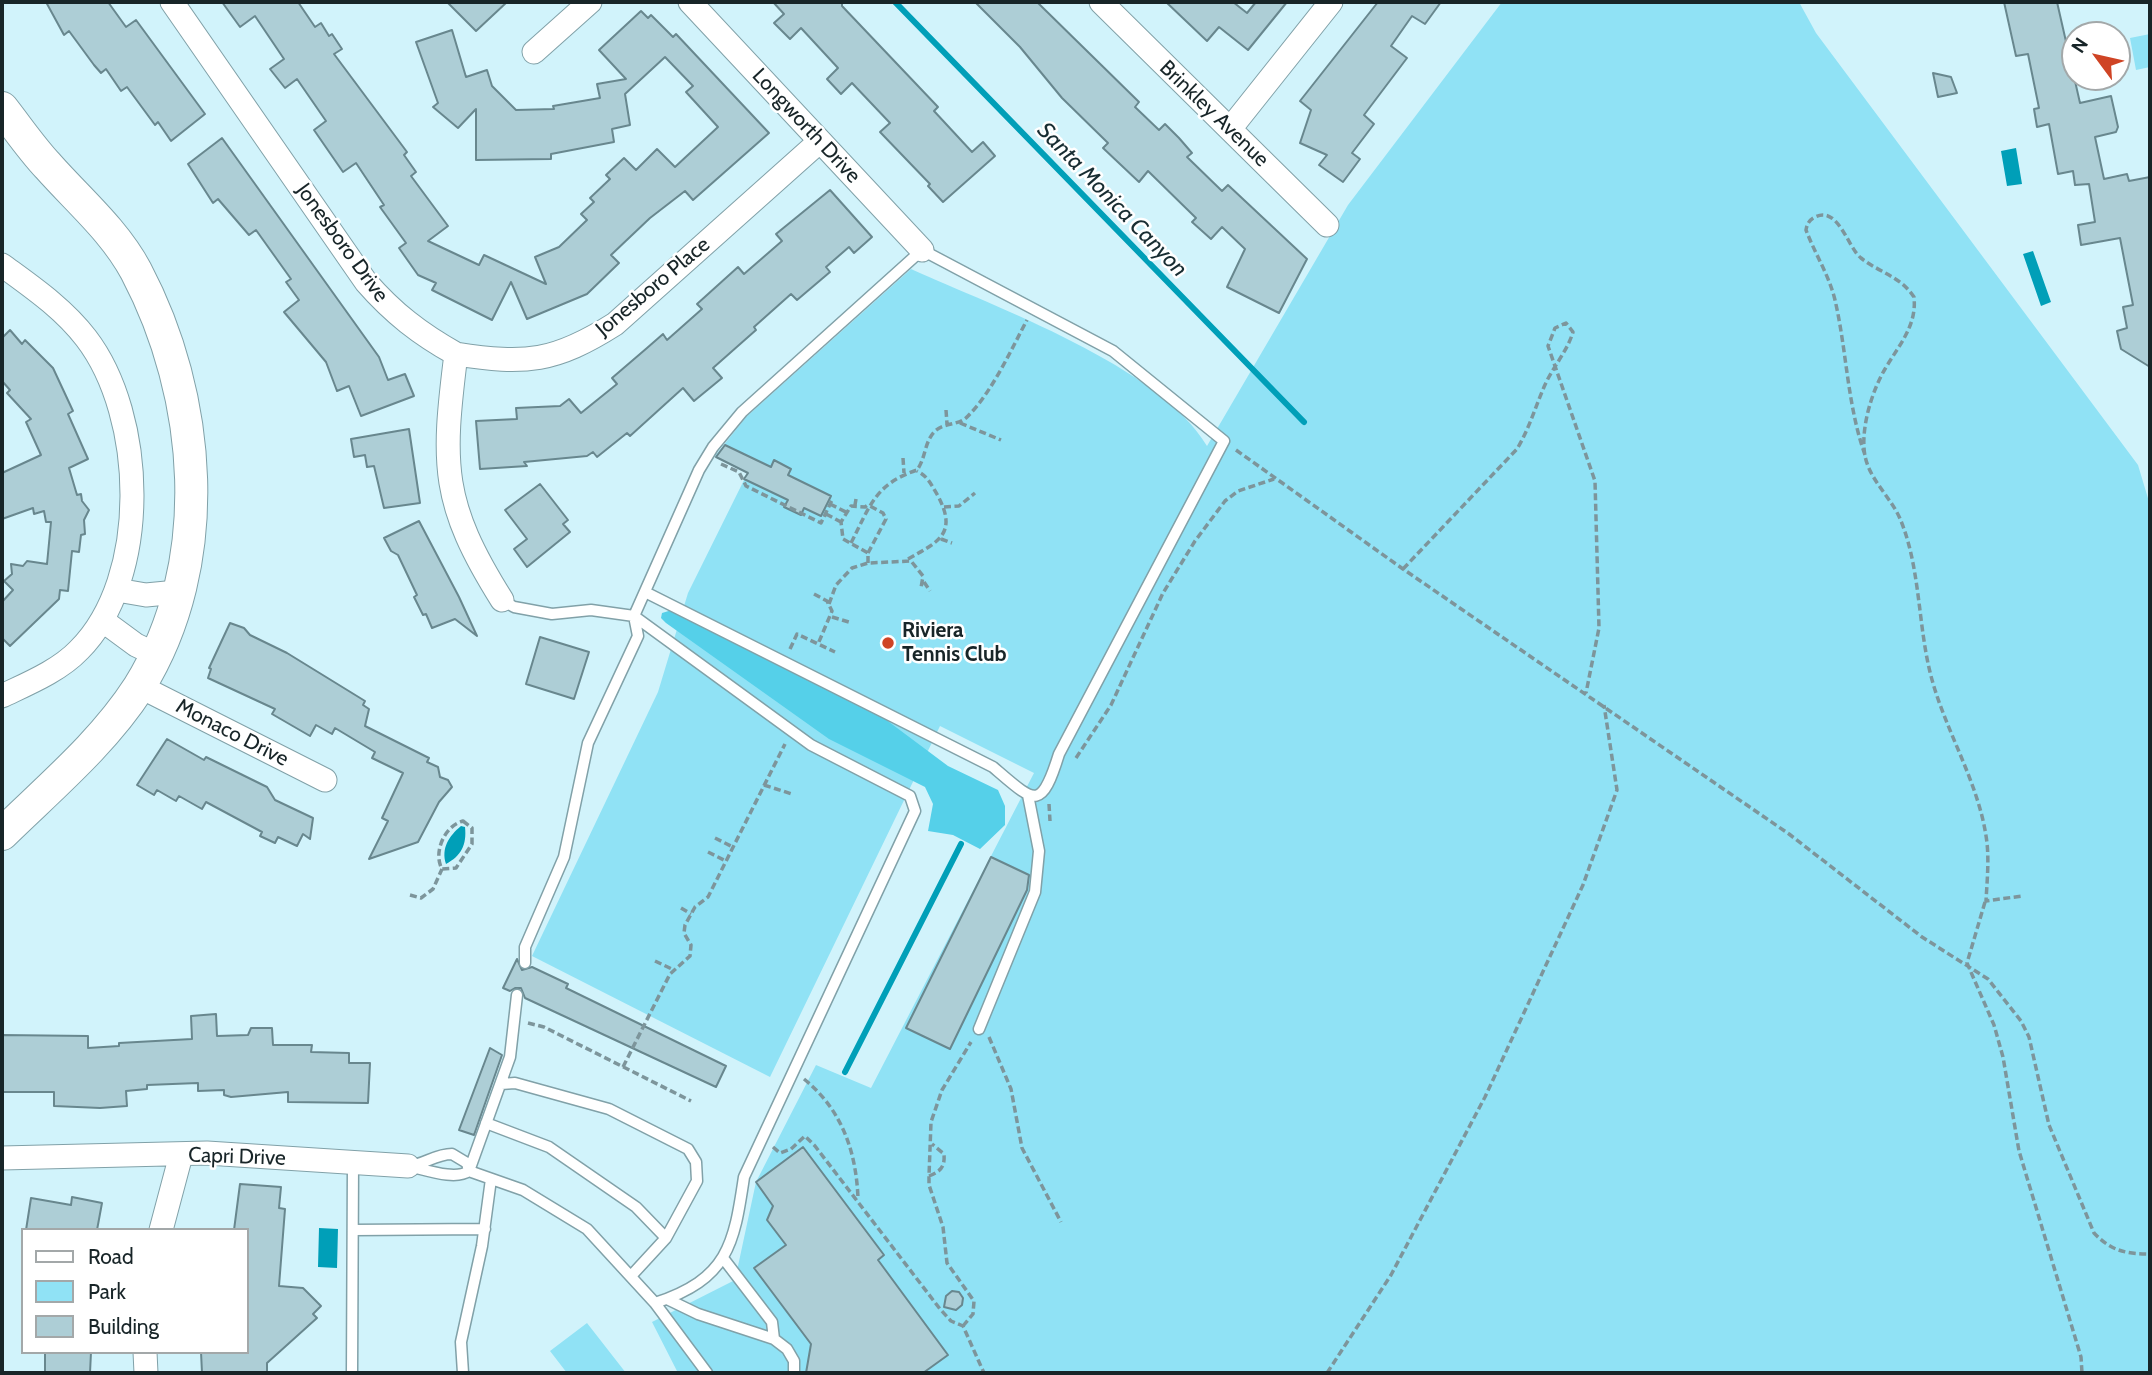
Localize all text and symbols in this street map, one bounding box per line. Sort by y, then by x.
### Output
north arrow [2061,21,2131,91]
text: N [2066,33,2093,57]
street label: Brinkley Avenue [1154,56,1274,172]
street label: Longworth Drive [746,63,866,189]
water label: Santa Monica Canyon [1031,117,1193,283]
street label: Jonesboro Drive [290,179,394,307]
street label: Jonesboro Place [591,232,715,342]
place label: Riviera Tennis Club [902,618,1007,668]
marker: Riviera Tennis Club [880,635,896,651]
street label: Monaco Drive [172,694,292,772]
street label: Capri Drive [188,1143,286,1171]
legend [21,1228,248,1354]
text: Road [88,1244,134,1269]
text: Park [88,1279,126,1304]
text: Building [88,1314,159,1339]

